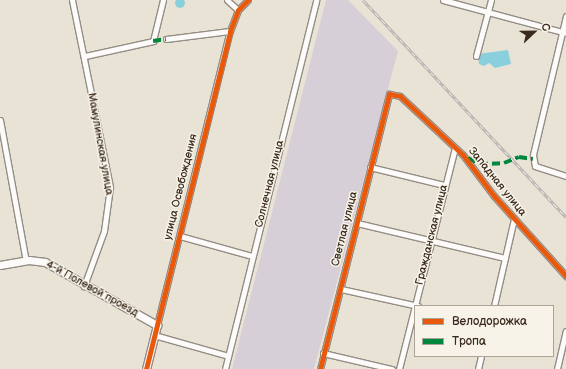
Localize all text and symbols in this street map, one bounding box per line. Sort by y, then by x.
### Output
north arrow [514,12,554,52]
text: С [538,21,553,33]
street label: Мамулинская улица [84,92,116,196]
street label: улица Освобождения [161,133,201,241]
street label: Солнечная улица [253,139,287,229]
street label: Западная улица [465,145,529,219]
street label: Гражданская улица [413,183,451,287]
street label: Светлая улица [329,190,361,268]
street label: 4-й Полевой проезд [44,258,140,320]
legend [414,305,554,357]
text: Велодорожка [452,314,527,329]
text: Тропа [452,334,486,349]

